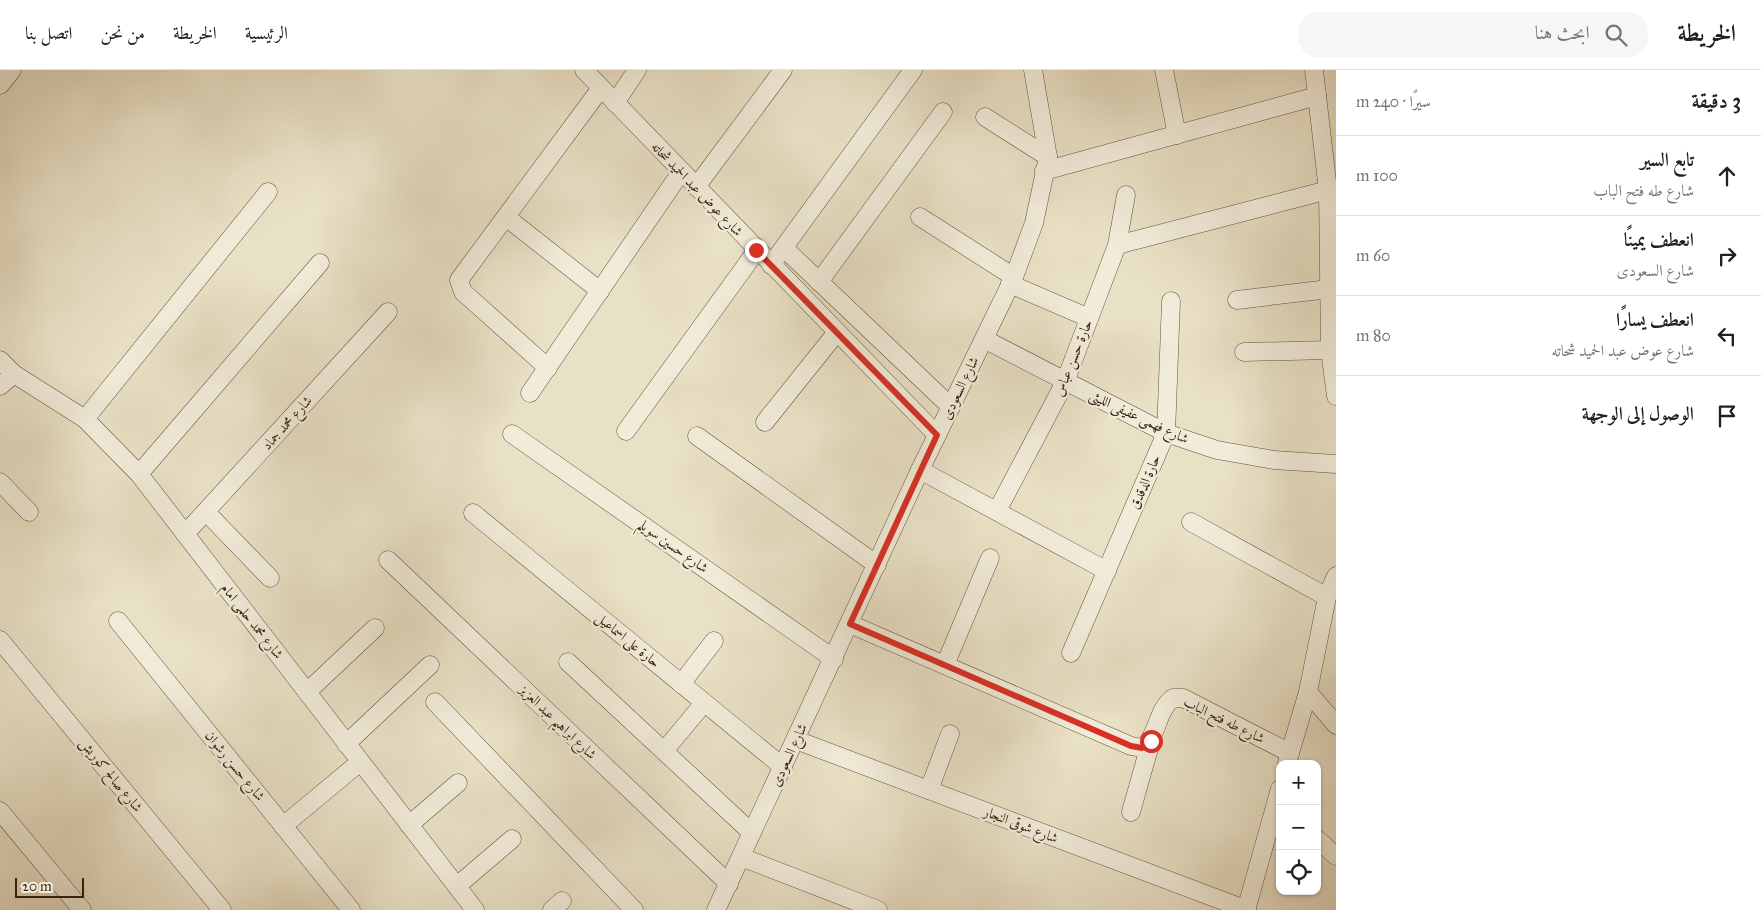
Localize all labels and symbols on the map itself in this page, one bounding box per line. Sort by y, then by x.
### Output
street label: شارع عوض عبد الحميد شحاته [645,138,746,242]
route end [745,239,768,262]
street label: حارة حسن عباس [1050,317,1097,399]
street label: شارع السعودى [938,354,985,423]
street label: شارع فهمى عفيفى الليثى [1085,387,1191,450]
street label: شارع محمد جماد [258,392,318,456]
street label: حارة الدقدق [1126,452,1164,512]
street label: شارع حسين سويلم [631,516,711,581]
street label: شارع محمد حلمى امام [214,580,287,665]
street label: حارة على اسماعيل [591,609,664,673]
street label: شارع ابراهيم عبد العزيز [511,680,600,767]
street label: شارع طه فتح الباب [1179,693,1267,751]
street label: شارع السعودى [767,721,814,791]
street label: شارع حسن رشوان [199,727,269,806]
route start [1140,730,1163,753]
street label: شارع صالح كوريش [73,735,146,818]
street label: شارع شوقى النجار [978,802,1061,850]
scale bar [15,875,84,898]

